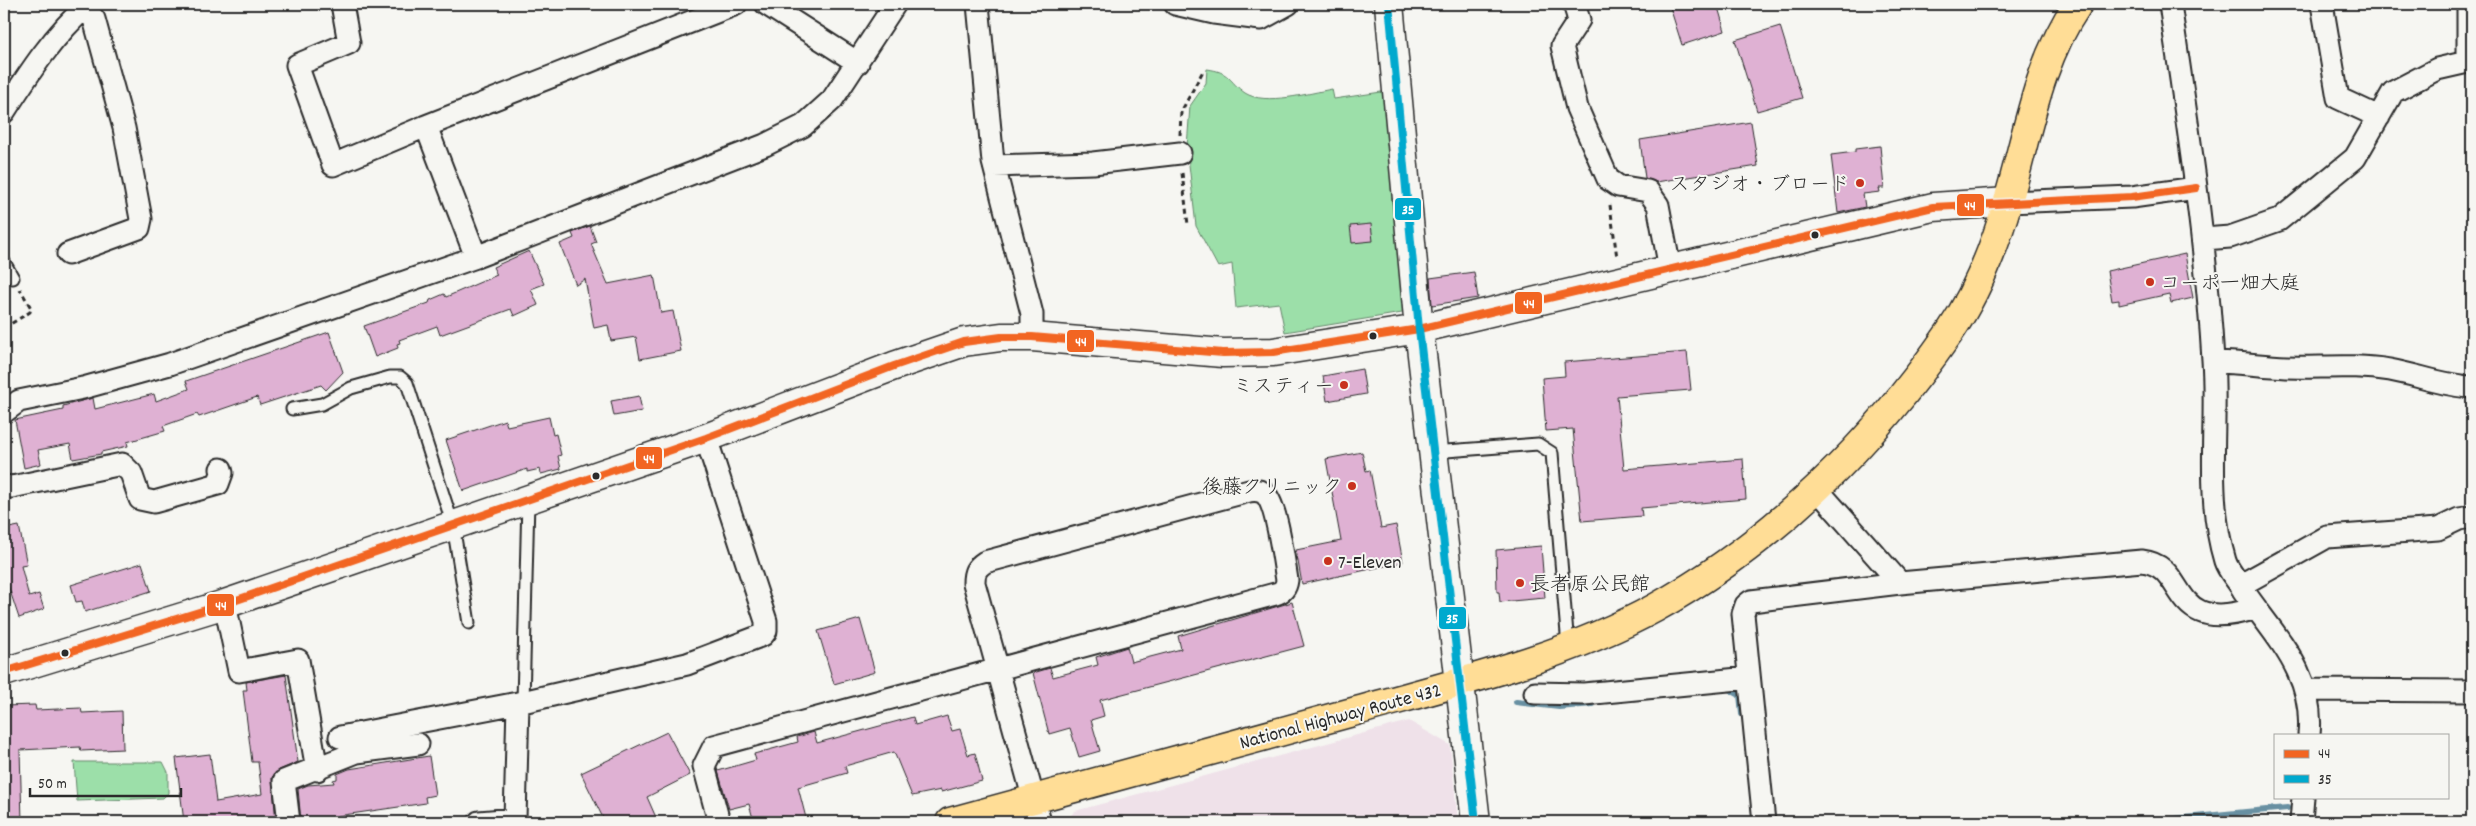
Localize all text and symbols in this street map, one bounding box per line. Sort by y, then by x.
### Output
place label: スタジオ・ブロード [1670,172,1850,200]
marker: スタジオ・ブロード [1854,177,1866,189]
line badge: 44 [1956,193,1985,217]
line badge: 35 [1394,197,1422,221]
text: 44 [1964,197,1976,217]
text: 35 [1402,201,1415,221]
unlabelled marker [1810,230,1820,240]
place label: コーポ一畑大庭 [2160,271,2300,299]
marker: コーポ一畑大庭 [2144,276,2156,288]
line badge: 44 [1514,291,1543,315]
text: 44 [1523,295,1535,315]
line badge: 44 [1066,329,1095,353]
unlabelled marker [1368,331,1378,341]
text: 44 [1075,333,1087,353]
place label: ミスティー [1233,374,1334,402]
marker: ミスティー [1338,379,1350,391]
line badge: 44 [635,446,663,470]
text: 44 [643,450,655,470]
unlabelled marker [591,471,601,481]
place label: 後藤クリニック [1202,475,1342,503]
marker: 後藤クリニック [1346,480,1358,492]
place label: 7-Eleven [1338,550,1402,578]
marker: 7-Eleven [1322,555,1334,567]
place label: 長者原公民館 [1530,572,1650,600]
marker: 長者原公民館 [1514,577,1526,589]
line badge: 44 [206,593,235,617]
text: 44 [215,597,227,617]
line badge: 35 [1438,606,1467,630]
text: 35 [1446,610,1459,630]
unlabelled marker [60,648,70,658]
street label: National Highway Route 432 [1237,677,1445,758]
legend [2274,734,2448,798]
text: 44 [2318,744,2330,766]
scale bar [30,766,181,798]
text: 35 [2318,770,2332,792]
text: 50 m [38,774,67,796]

